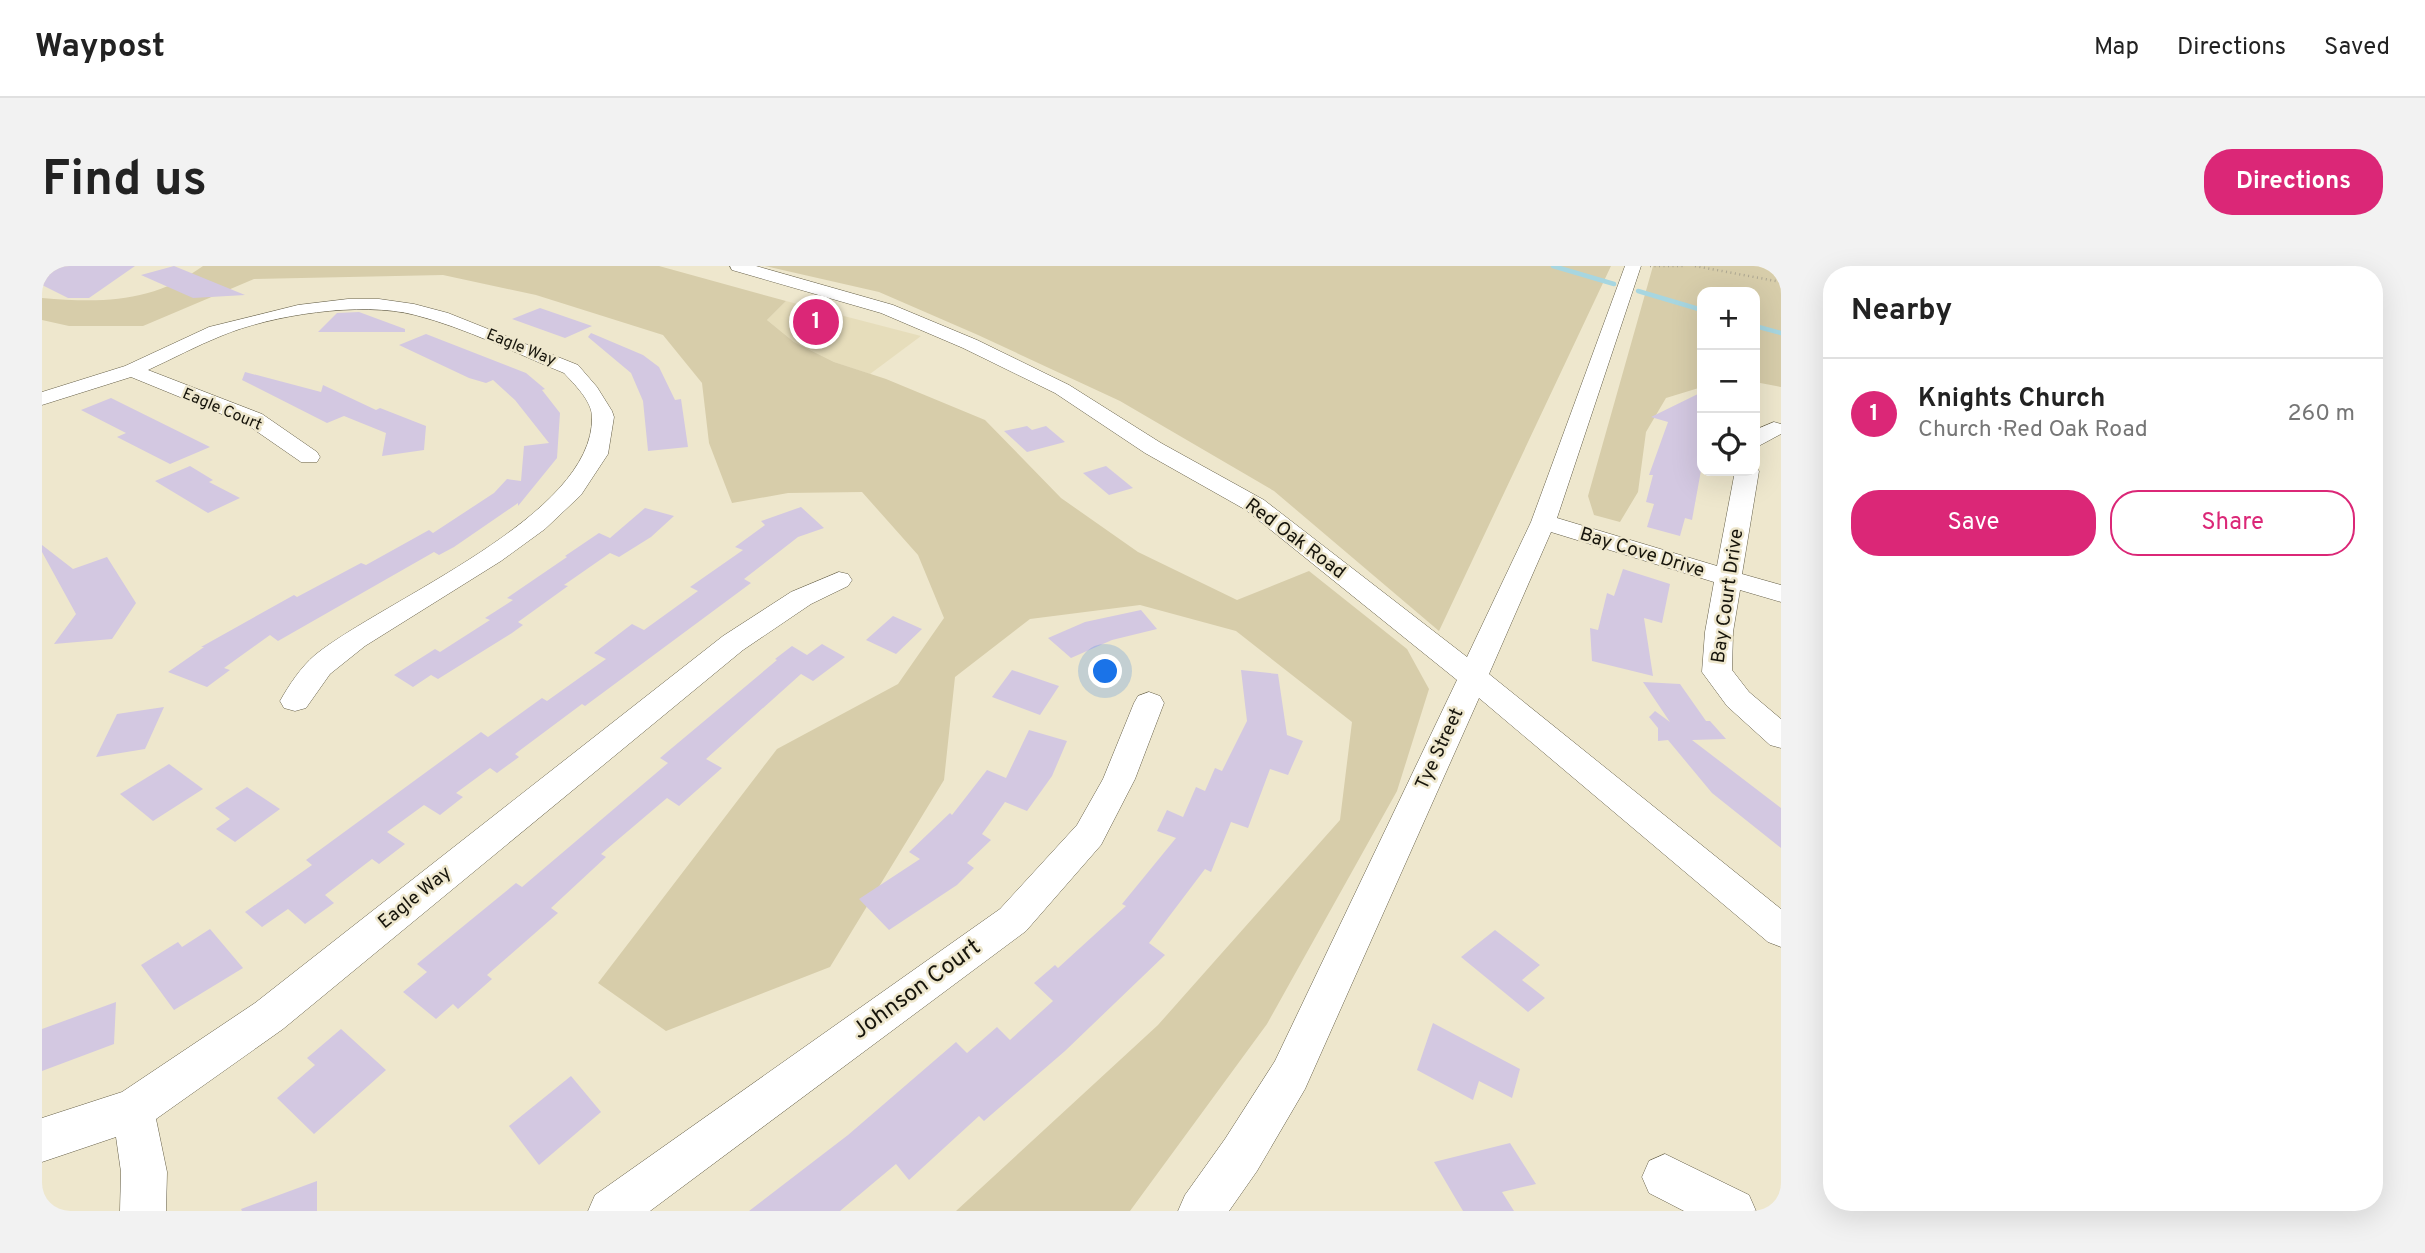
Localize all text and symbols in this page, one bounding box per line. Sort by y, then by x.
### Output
text: Waypost [35,27,165,69]
text: Map [2094,33,2139,63]
text: Directions [2177,33,2286,63]
text: Saved [2324,33,2390,63]
button: Directions [2204,149,2383,215]
text: Find us [42,151,207,213]
map controls [1697,287,1760,476]
button: + [1697,287,1760,350]
text: Nearby [1851,293,1952,330]
pin: 1 [793,296,839,348]
street label: Eagle Way [483,325,559,371]
button: − [1697,350,1760,413]
text: Knights Church [1918,383,2106,416]
street label: Eagle Court [179,384,265,436]
text: 1 [1869,400,1879,429]
text: 260 m [2288,400,2355,429]
button: locate [1697,413,1760,476]
text: Church · Red Oak Road [1918,416,2148,445]
button: Save [1851,490,2096,556]
button: Share [2110,490,2355,556]
street label: Red Oak Road [1240,493,1350,585]
street label: Bay Cove Drive [1577,523,1707,583]
street label: Bay Court Drive [1707,527,1749,665]
your location [1088,654,1122,688]
street label: Tye Street [1411,704,1469,794]
street label: Eagle Way [374,861,456,935]
street label: Johnson Court [847,934,987,1046]

